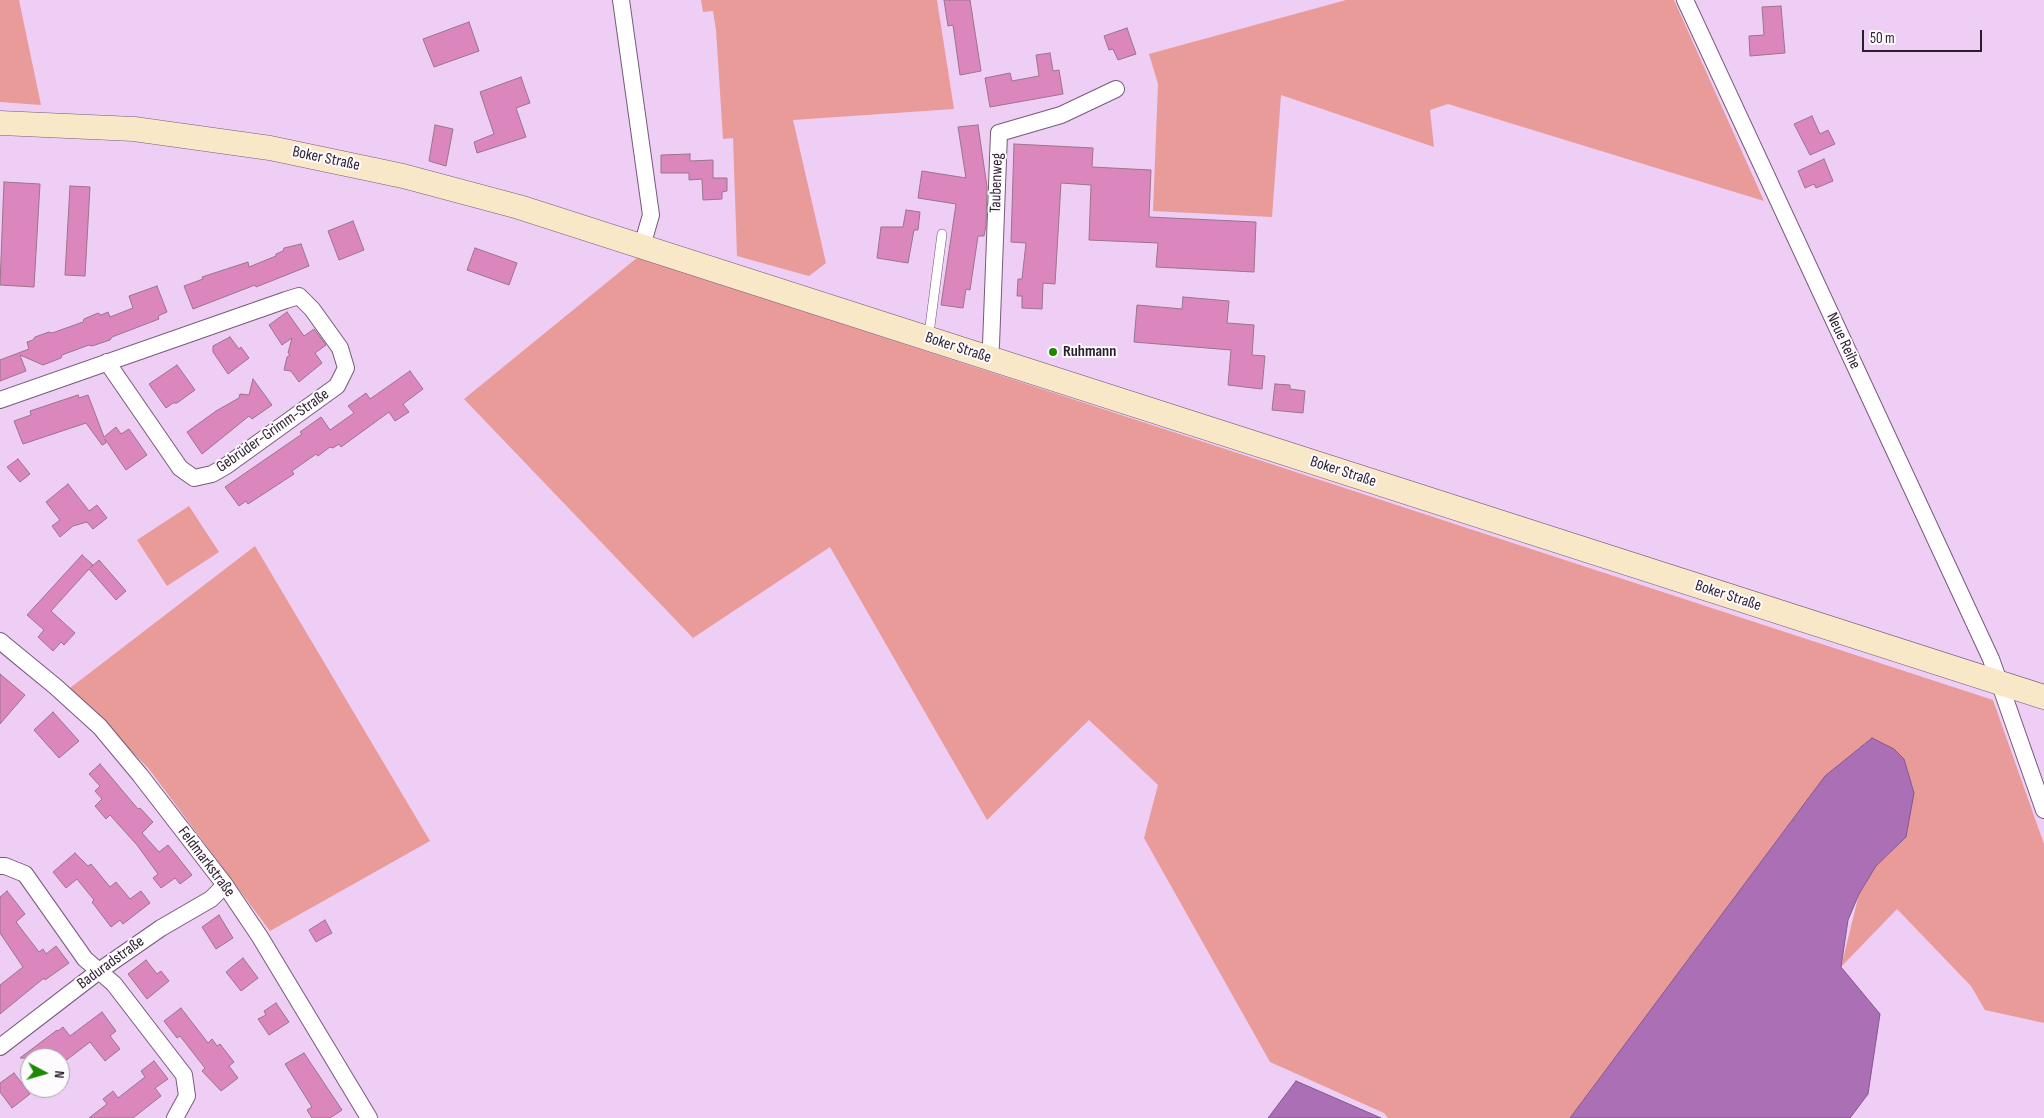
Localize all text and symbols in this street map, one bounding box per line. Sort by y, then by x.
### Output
scale bar [1864,20,1984,52]
text: 50 m [1870,29,1895,48]
street label: Boker Straße [290,142,362,176]
street label: Taubenweg [986,153,1008,213]
street label: Neue Reihe [1822,310,1864,372]
street label: Boker Straße [922,328,994,368]
place label: Ruhmann [1063,342,1116,362]
marker: Ruhmann [1047,346,1059,358]
street label: Gebrüder-Grimm-Straße [213,385,333,477]
street label: Boker Straße [1307,452,1379,492]
street label: Boker Straße [1692,576,1764,616]
street label: Feldmarkstraße [173,823,239,901]
street label: Baduradstraße [74,932,148,994]
north arrow [20,1048,70,1098]
text: N [51,1070,68,1079]

